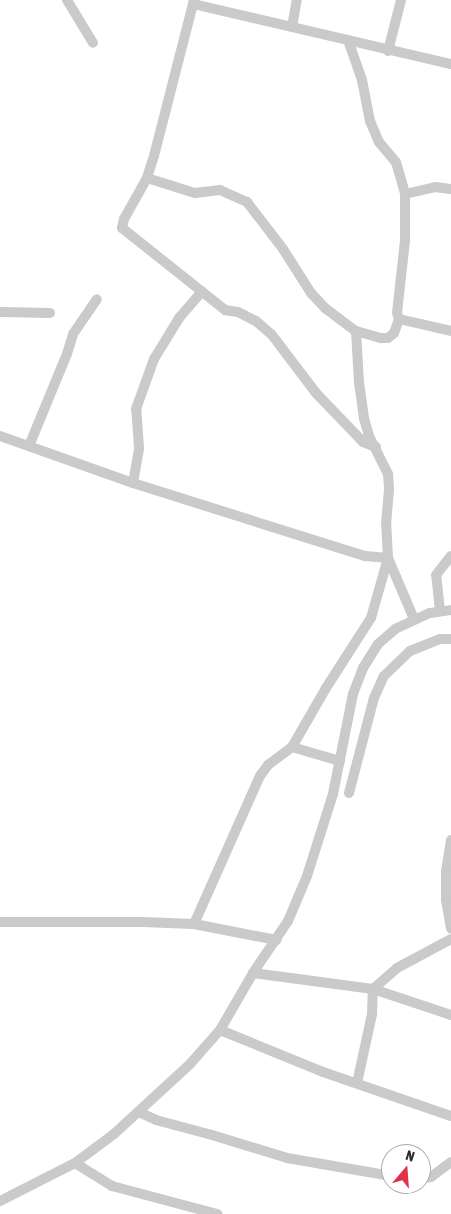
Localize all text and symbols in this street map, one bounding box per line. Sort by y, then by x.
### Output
north arrow [381,1144,431,1194]
text: N [404,1147,417,1165]

